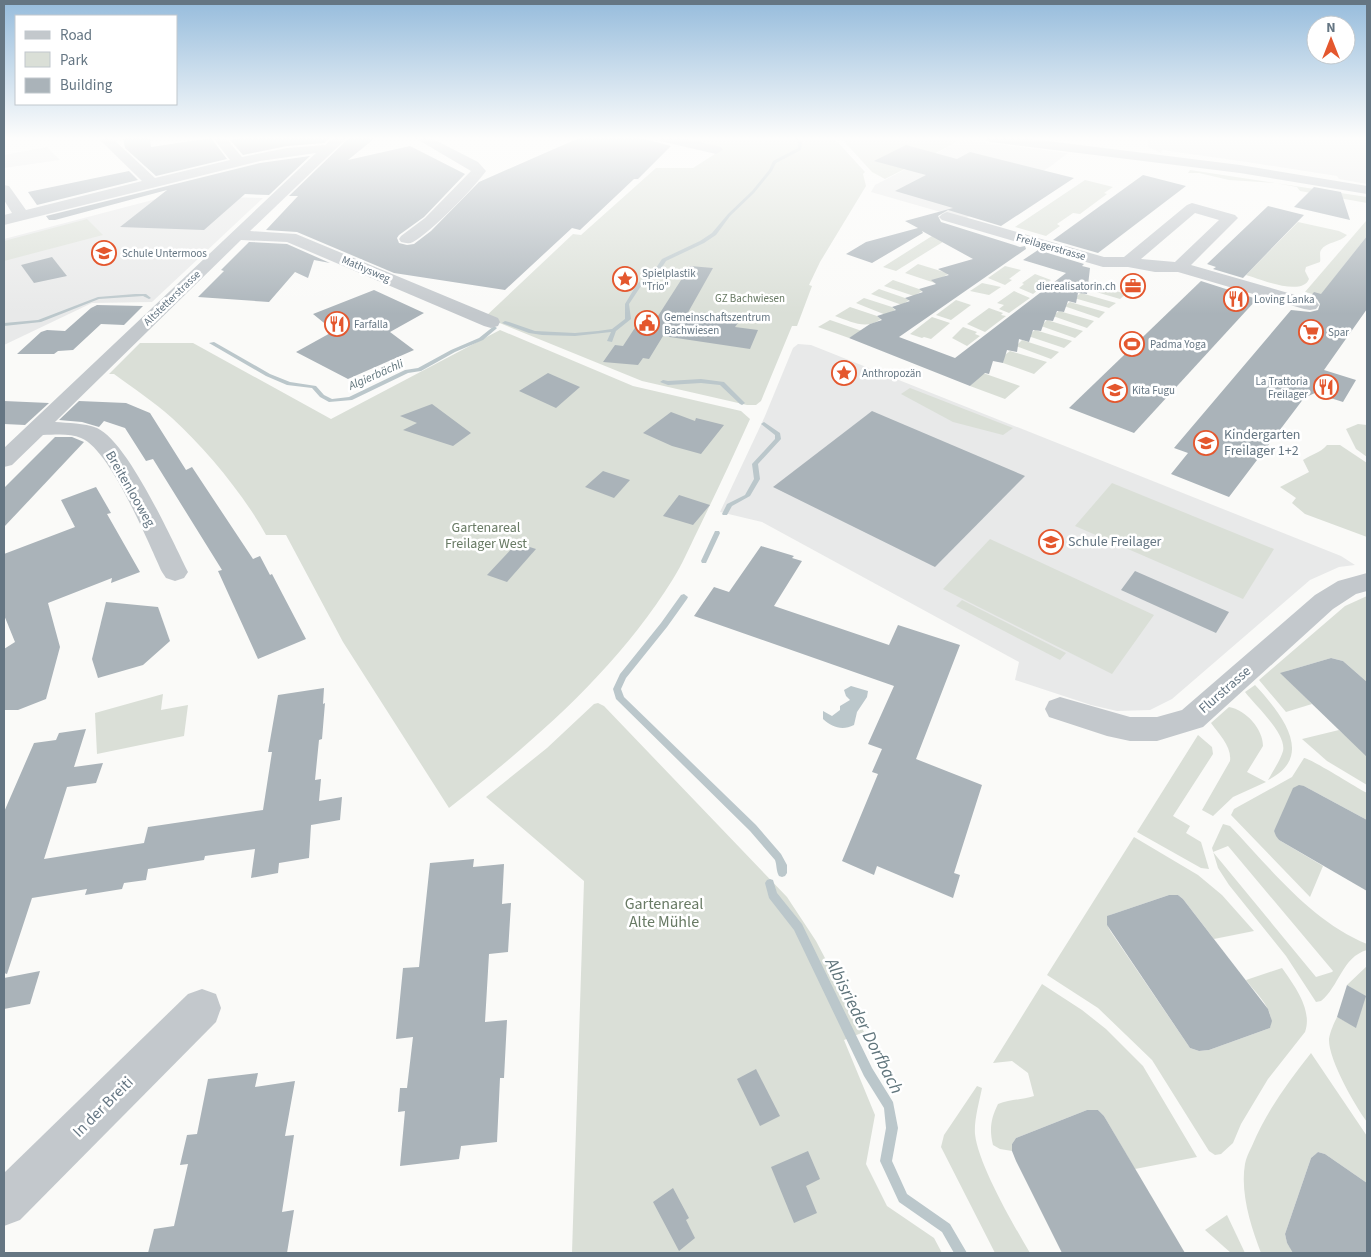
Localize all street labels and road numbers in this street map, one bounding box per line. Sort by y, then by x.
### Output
street label: Freilagerstrasse [1014,230,1088,264]
street label: Mathysweg [339,252,393,286]
street label: Altstetterstrasse [140,267,204,329]
street label: Breitenlooweg [100,447,160,531]
street label: Flurstrasse [1194,662,1256,718]
street label: In der Breiti [68,1072,138,1142]

